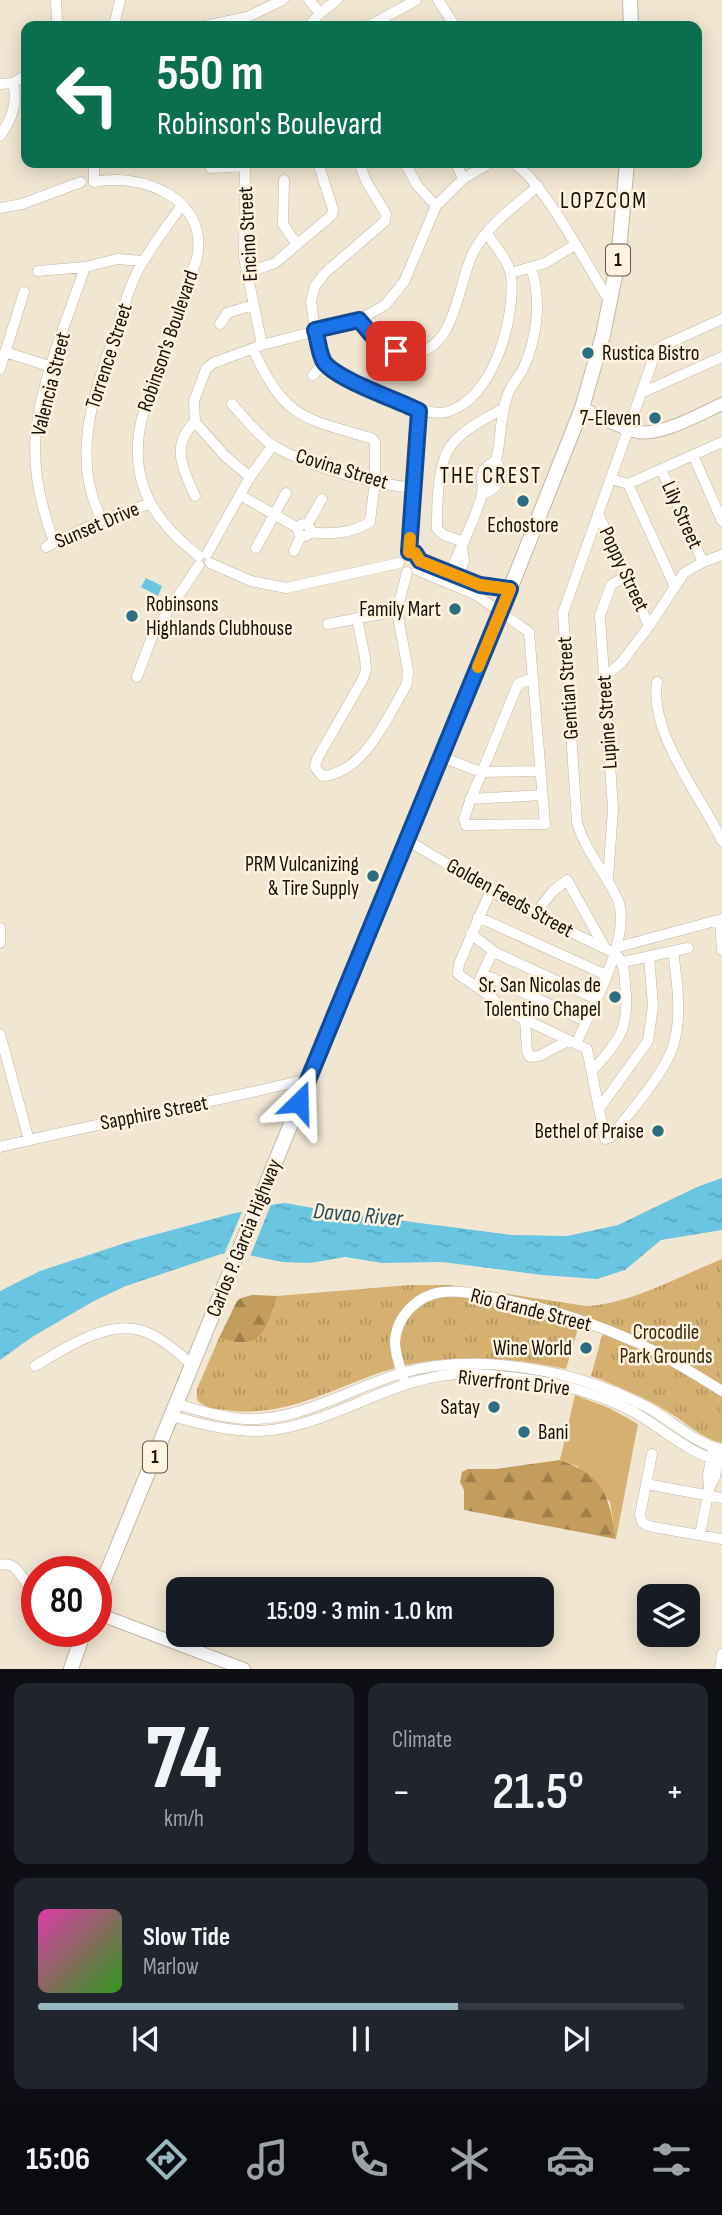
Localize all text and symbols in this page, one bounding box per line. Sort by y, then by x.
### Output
text: 550 m [157,45,263,104]
icon: left [42,49,133,140]
text: Robinson's Boulevard [157,105,382,144]
street label: Encino Street [233,186,263,282]
district label: LOPZCOM [560,187,648,215]
road number: 1 [606,244,630,276]
street label: Robinson's Boulevard [132,267,204,415]
street label: Torrence Street [80,300,138,412]
pin [366,321,426,381]
street label: Valencia Street [26,329,76,439]
icon: arrive [377,332,415,370]
place label: Rustica Bistro [602,341,699,366]
marker: Rustica Bistro [580,345,596,361]
place label: 7-Eleven [580,406,641,431]
marker: 7-Eleven [647,410,663,426]
street label: Covina Street [293,443,391,495]
district label: THE CREST [440,462,542,490]
street label: Lily Street [656,477,708,553]
marker: Echostore [515,493,531,509]
street label: Sunset Drive [51,496,143,554]
place label: Echostore [487,513,559,538]
street label: Poppy Street [594,523,654,615]
place label: Robinsons Highlands Clubhouse [146,592,293,641]
place label: Family Mart [359,597,441,622]
marker: Family Mart [447,601,463,617]
marker: Robinsons Highlands Clubhouse [124,608,140,624]
street label: Gentian Street [552,636,584,740]
street label: Lupine Street [591,674,623,770]
place label: PRM Vulcanizing & Tire Supply [245,852,359,901]
street label: Golden Feeds Street [442,853,578,943]
marker: PRM Vulcanizing & Tire Supply [365,868,381,884]
place label: Sr. San Nicolas de Tolentino Chapel [479,973,601,1022]
marker: Sr. San Nicolas de Tolentino Chapel [607,989,623,1005]
position arrow [262,1065,336,1139]
street label: Sapphire Street [98,1090,210,1136]
place label: Bethel of Praise [535,1119,644,1144]
marker: Bethel of Praise [650,1123,666,1139]
street label: Carlos P. Garcia Highway [201,1155,287,1321]
water label: Davao River [312,1197,405,1233]
street label: Rio Grande Street [468,1283,594,1337]
park label: Crocodile Park Grounds [619,1320,713,1369]
place label: Wine World [493,1336,572,1361]
marker: Wine World [578,1340,594,1356]
street label: Riverfront Drive [457,1365,571,1401]
place label: Satay [441,1395,480,1420]
marker: Satay [486,1399,502,1415]
place label: Bani [538,1420,568,1445]
marker: Bani [516,1424,532,1440]
road number: 1 [143,1442,167,1472]
speed limit sign: 80 [21,1556,112,1647]
map controls [637,1584,700,1647]
button: layers [637,1584,700,1647]
text: 15:09 · 3 min · 1.0 km [267,1596,453,1627]
text: 74 [146,1705,222,1814]
text: Climate [392,1726,452,1754]
text: 21.5° [492,1761,584,1824]
text: − [392,1770,411,1815]
text: + [665,1770,684,1815]
text: km/h [164,1805,204,1833]
text: Slow Tide [143,1922,230,1953]
text: Marlow [143,1953,199,1981]
icon: previous [127,2020,165,2058]
icon: pause [342,2020,380,2058]
icon: next [557,2020,595,2058]
icon: directions [142,2135,191,2184]
icon: music [243,2135,292,2184]
icon: phone [344,2135,393,2184]
icon: climate [445,2135,494,2184]
icon: car [546,2135,595,2184]
icon: filters [647,2135,696,2184]
text: 15:06 [26,2140,90,2179]

